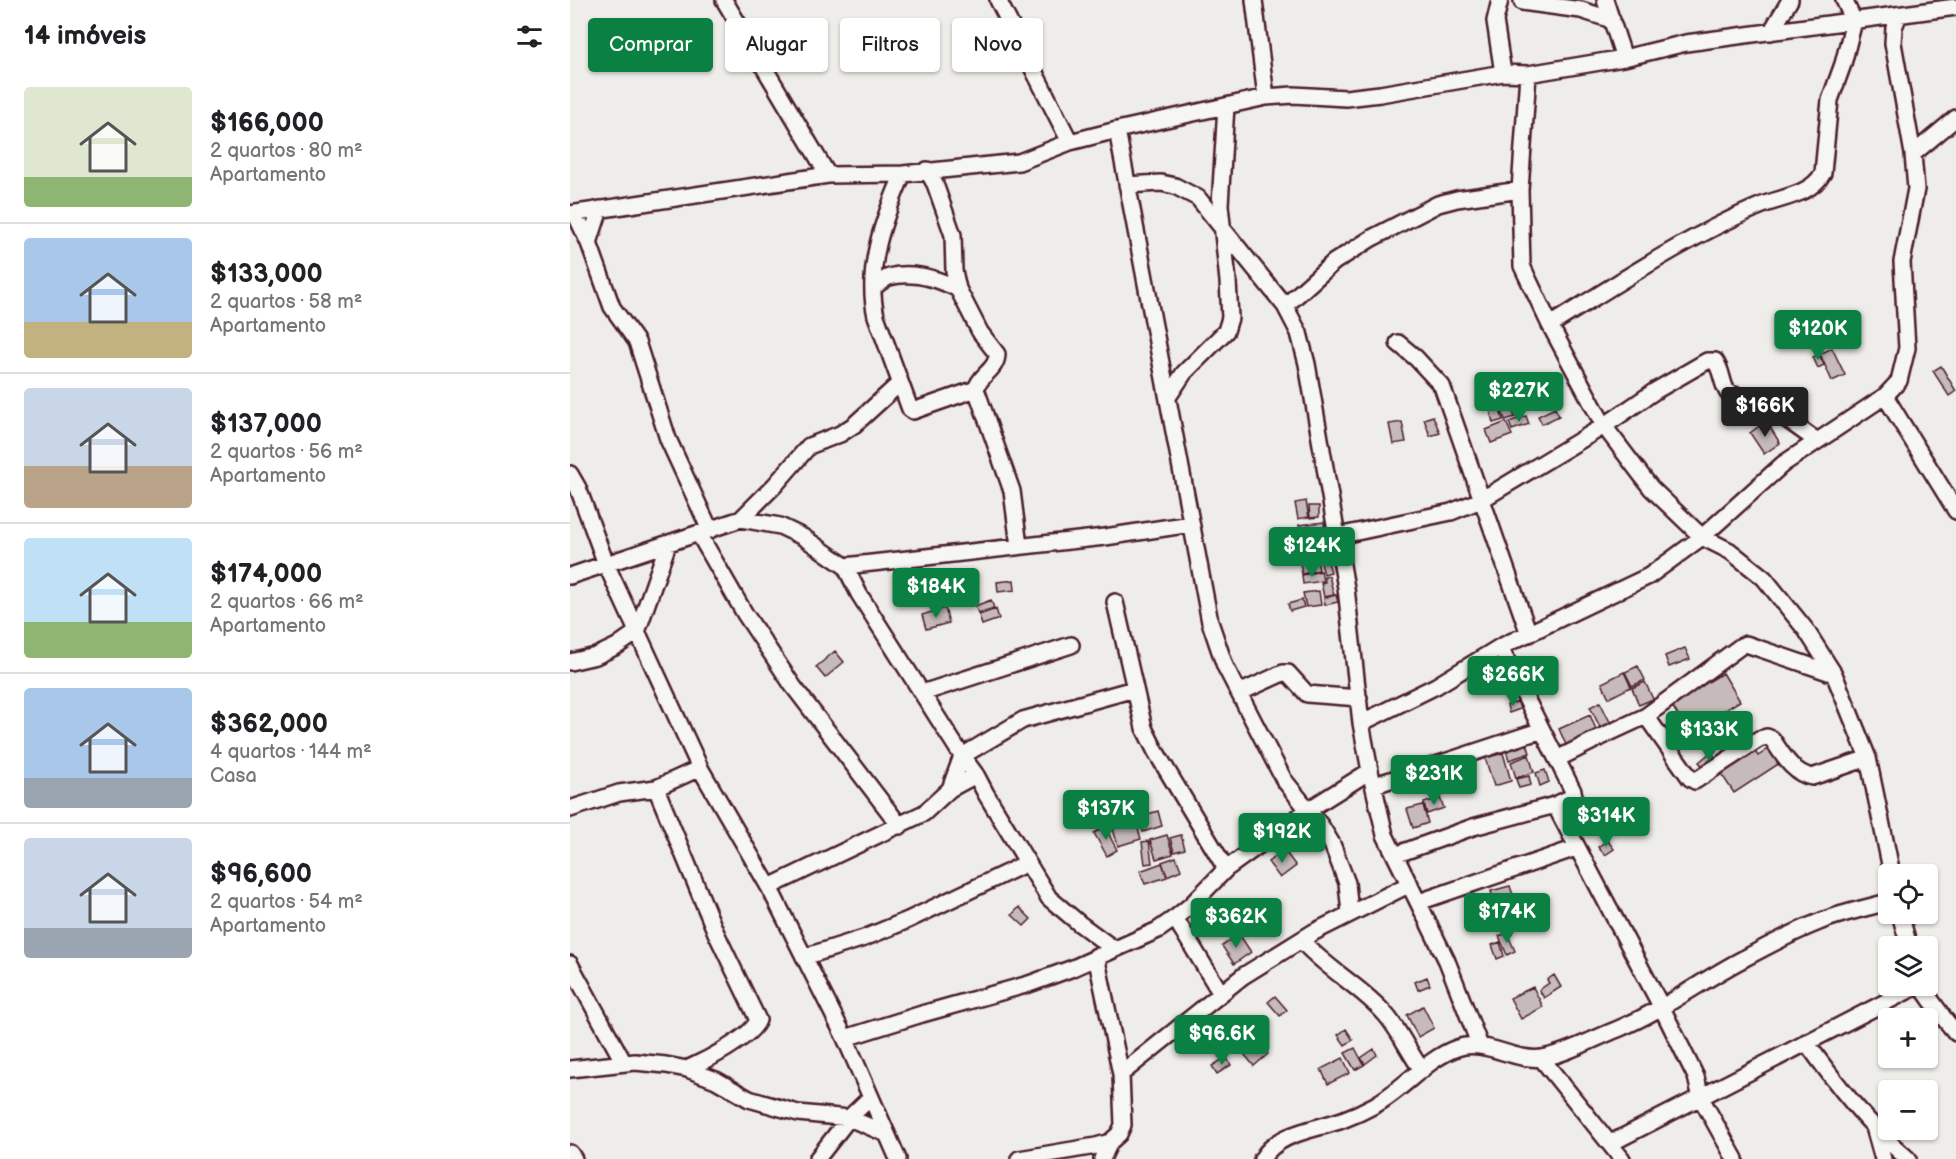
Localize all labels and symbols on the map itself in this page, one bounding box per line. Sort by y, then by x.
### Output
pin: $120K [1776,310,1860,361]
pin: $227K [1477,372,1561,423]
pin: $166K [1723,387,1807,438]
pin: $124K [1270,527,1354,578]
pin: $184K [894,568,978,619]
pin: $266K [1471,656,1555,707]
pin: $133K [1667,711,1751,762]
pin: $231K [1392,755,1476,806]
pin: $137K [1064,790,1148,841]
pin: $314K [1564,797,1648,848]
pin: $192K [1240,813,1324,864]
pin: $174K [1465,893,1549,944]
pin: $362K [1194,898,1278,949]
pin: $96.6K [1173,1015,1271,1066]

